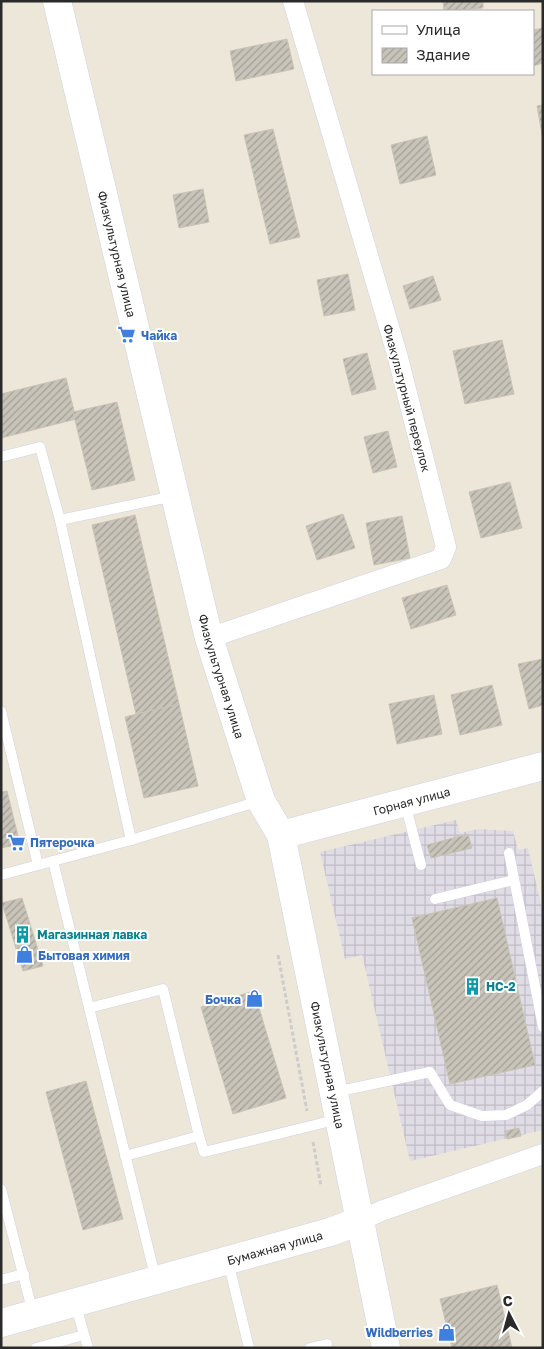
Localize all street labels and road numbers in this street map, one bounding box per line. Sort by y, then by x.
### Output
street label: Физкультурная улица [95,189,140,319]
street label: Физкультурный переулок [380,322,434,474]
street label: Физкультурная улица [196,612,248,740]
street label: Горная улица [371,783,452,818]
street label: Физкультурная улица [308,1000,348,1130]
street label: Бумажная улица [225,1227,324,1268]

